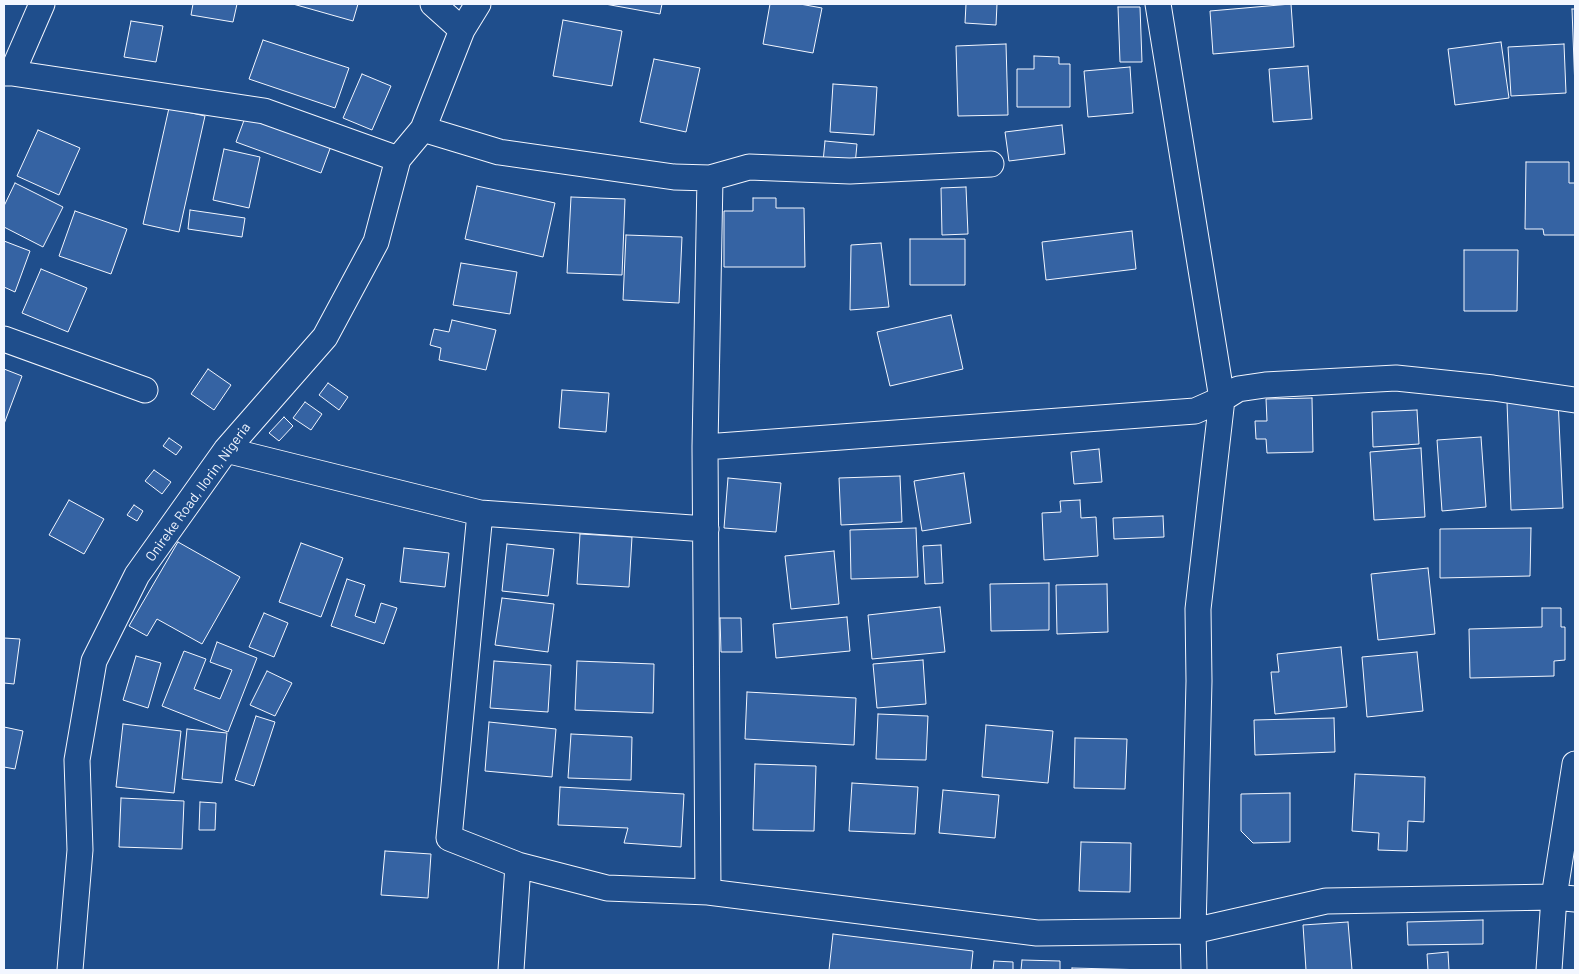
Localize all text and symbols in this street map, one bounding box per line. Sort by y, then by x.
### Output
street label: Onireke Road, Ilorin, Nigeria [142,419,254,565]

